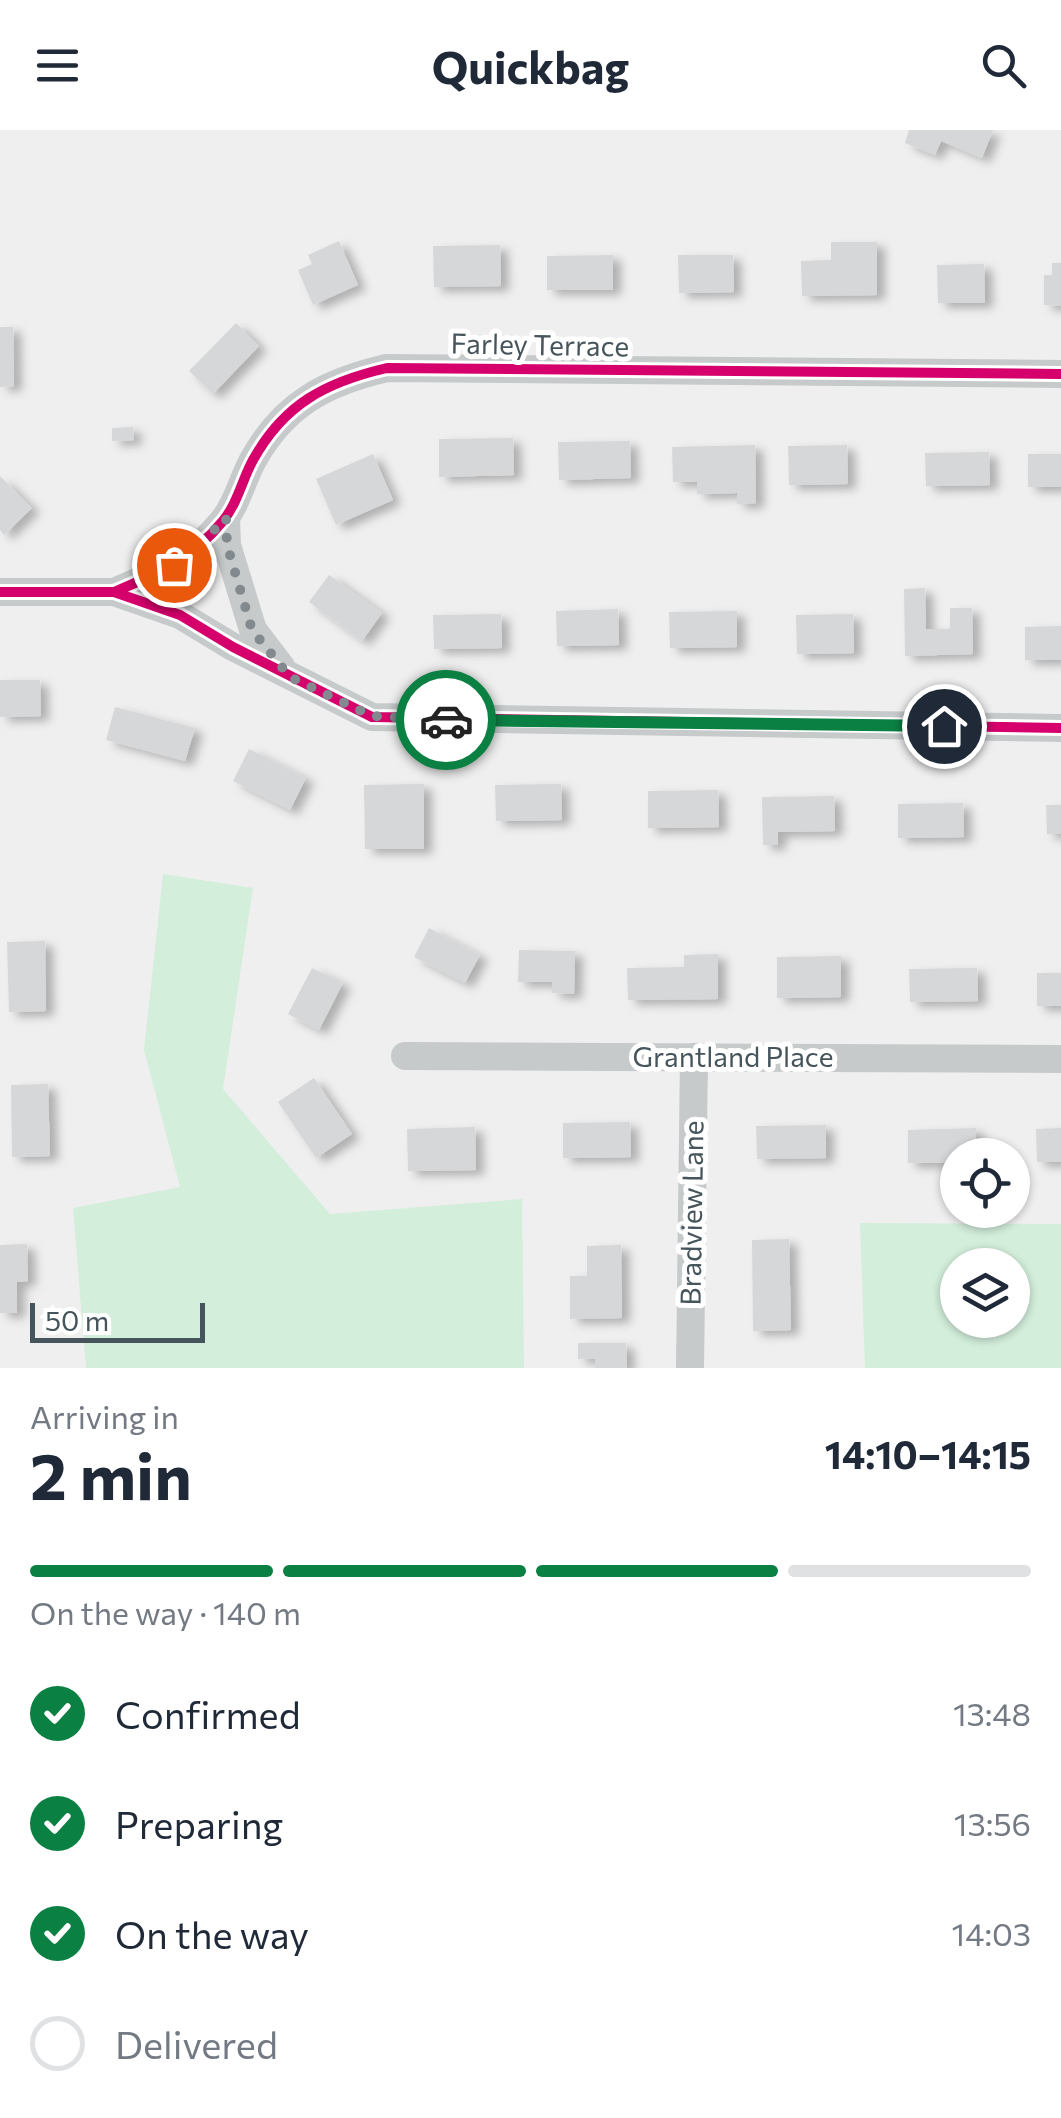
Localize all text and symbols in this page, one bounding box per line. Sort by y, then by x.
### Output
icon: menu [30,38,85,93]
text: Quickbag [432,38,629,93]
icon: search [976,38,1031,93]
street label: Farley Terrace [450,325,630,363]
pin [132,523,217,608]
icon: bag [147,538,202,593]
courier [396,670,496,770]
pin [902,684,987,769]
icon: car [419,693,474,748]
icon: home [917,699,972,754]
street label: Grantland Place [633,1039,833,1073]
street label: Bradview Lane [672,1120,710,1306]
map controls [940,1138,1030,1338]
button: locate [940,1138,1030,1228]
button: layers [940,1248,1030,1338]
scale bar [30,1298,205,1342]
text: 50 m [45,1303,109,1337]
text: Arriving in [30,1396,179,1436]
text: 14:10–14:15 [825,1430,1031,1477]
text: 2 min [30,1434,192,1513]
text: On the way · 140 m [30,1592,301,1632]
icon: check [30,1686,85,1741]
text: Confirmed [115,1690,301,1737]
text: 13:48 [953,1693,1031,1733]
icon: check [30,1796,85,1851]
text: Preparing [115,1800,283,1847]
text: 13:56 [954,1803,1031,1843]
icon: check [30,1906,85,1961]
text: On the way [115,1910,309,1957]
text: 14:03 [952,1913,1031,1953]
text: Delivered [115,2020,278,2067]

